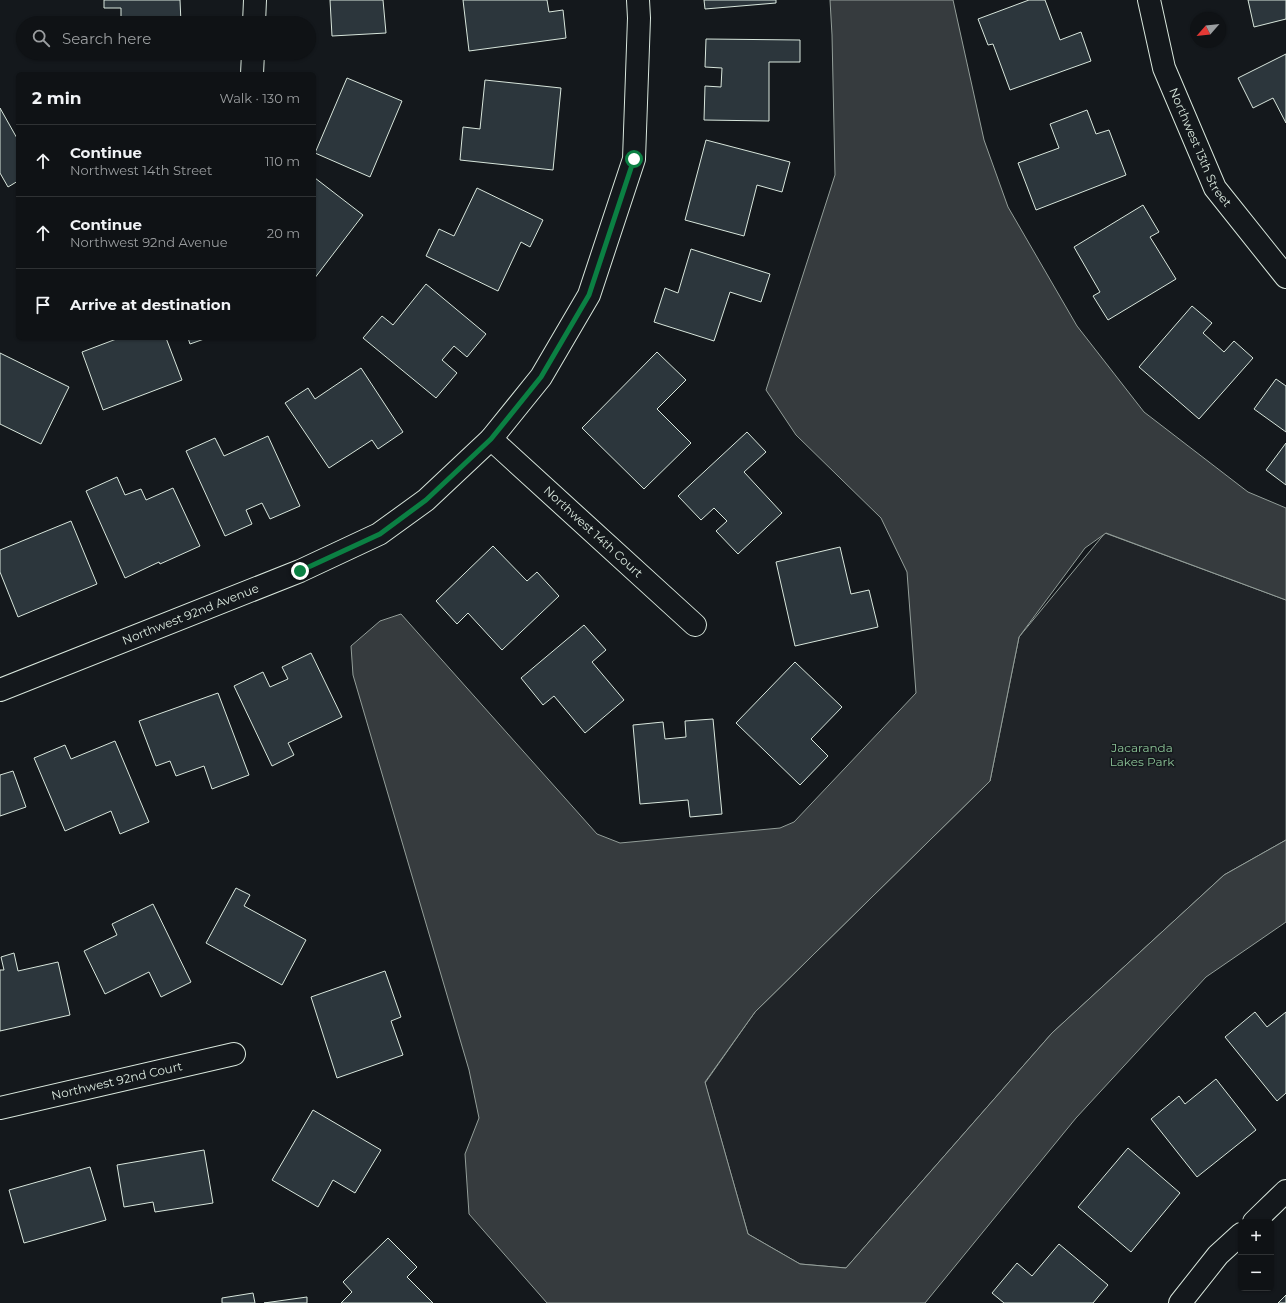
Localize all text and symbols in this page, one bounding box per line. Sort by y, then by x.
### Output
north arrow [1190,12,1226,48]
search box [16,16,316,60]
icon: search [30,27,52,49]
text: Search here [62,29,151,48]
street label: Northwest 13th Street [1166,85,1235,210]
text: 2 min [32,88,82,108]
text: Walk · 130 m [219,90,300,106]
text: Continue [70,143,142,162]
icon: ahead [32,150,54,172]
route start [625,150,643,168]
text: 110 m [265,153,300,169]
text: Northwest 14th Street [70,162,212,178]
text: Continue [70,215,142,234]
icon: ahead [32,222,54,244]
text: 20 m [267,225,300,241]
text: Northwest 92nd Avenue [70,234,228,250]
icon: arrive [32,294,54,316]
text: Arrive at destination [70,295,231,314]
street label: Northwest 14th Court [541,483,646,581]
route end [291,562,309,580]
street label: Northwest 92nd Avenue [120,580,261,648]
park label: Jacaranda Lakes Park [1110,740,1175,769]
street label: Northwest 92nd Court [50,1058,184,1103]
map controls [1238,1219,1274,1291]
button: + [1238,1219,1274,1255]
button: − [1238,1255,1274,1291]

